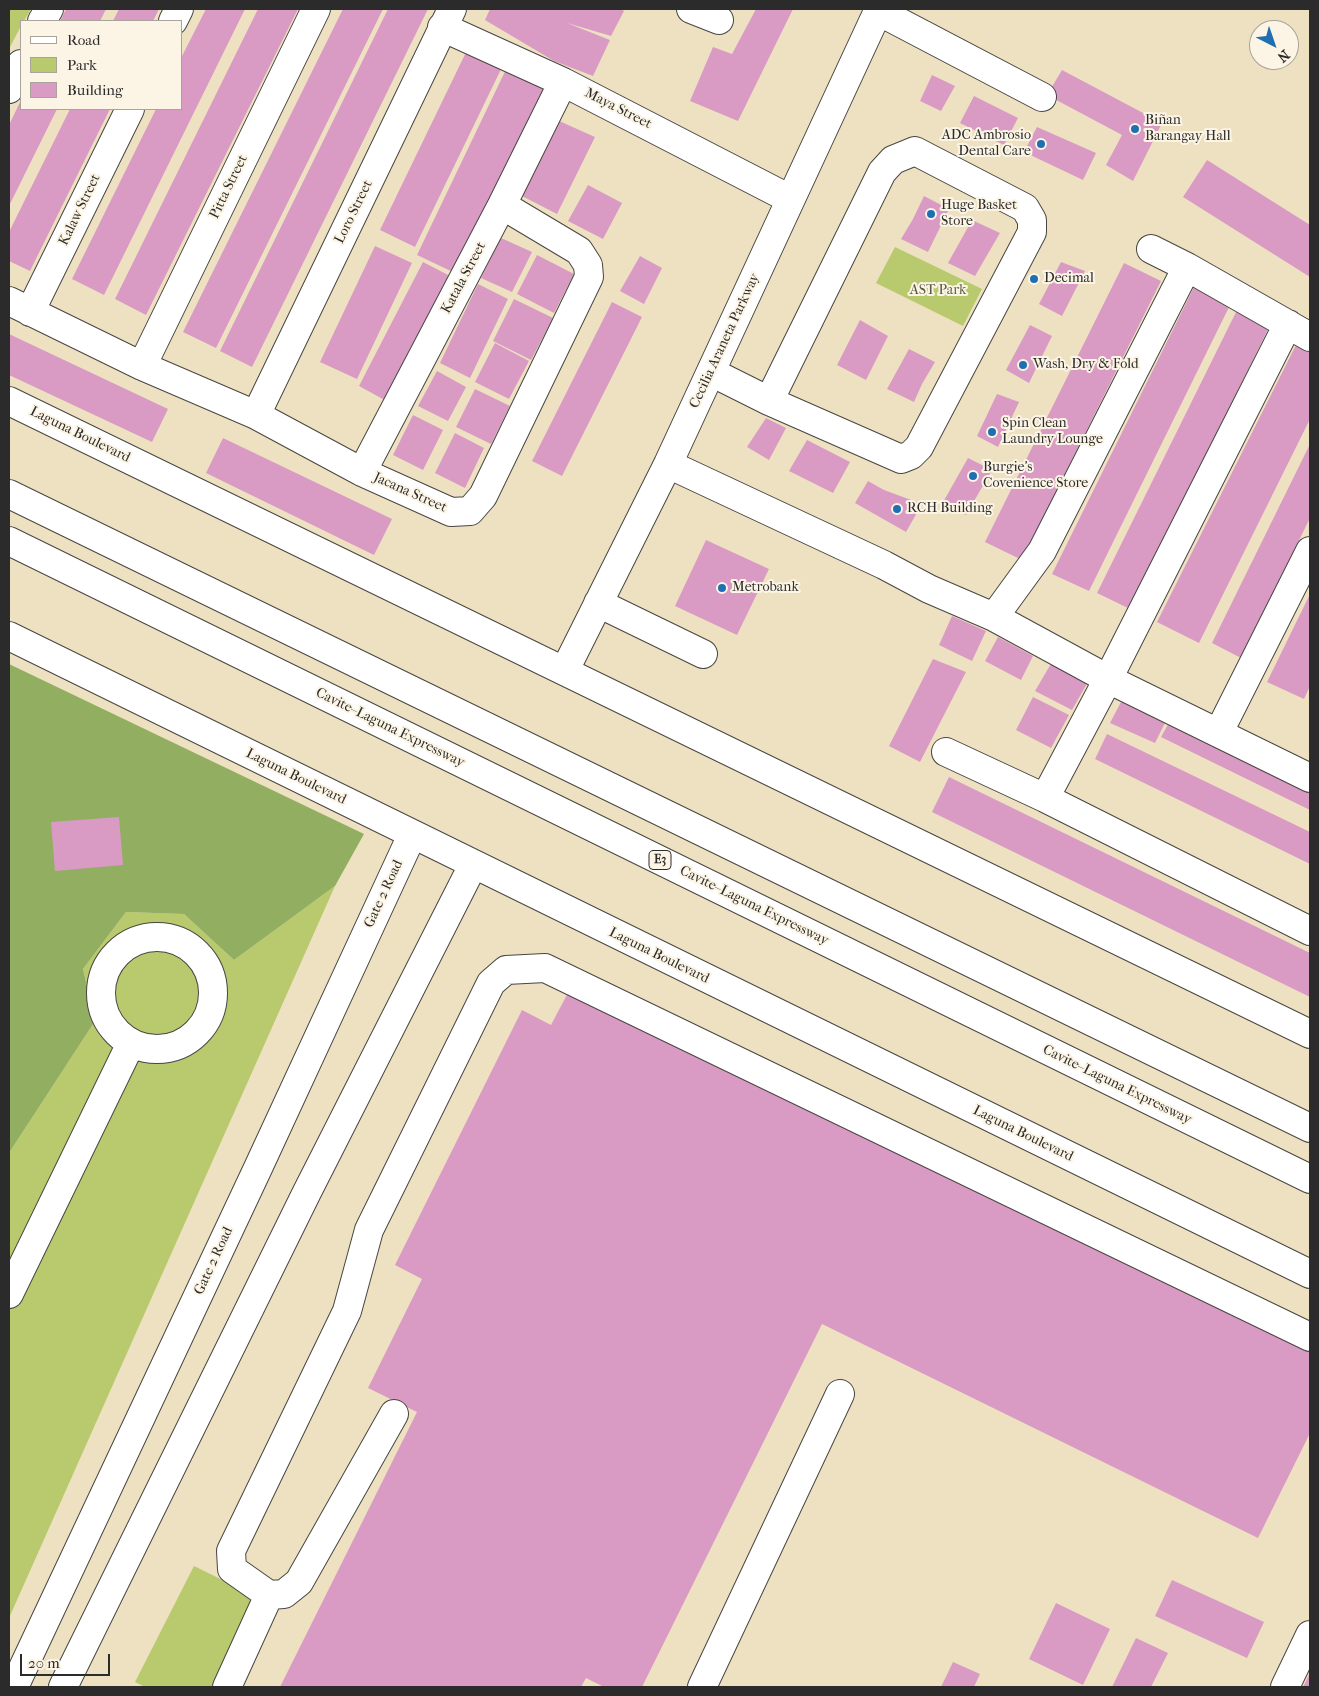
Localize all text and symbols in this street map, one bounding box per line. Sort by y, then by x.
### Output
legend [20,20,182,110]
north arrow [1249,20,1299,70]
text: Road [67,31,100,49]
text: N [1274,46,1293,66]
text: Park [67,56,97,74]
text: Building [67,81,123,99]
street label: Maya Street [582,85,654,133]
place label: Biñan Barangay Hall [1145,113,1231,146]
marker: Biñan Barangay Hall [1129,123,1141,135]
place label: ADC Ambrosio Dental Care [942,128,1031,160]
marker: ADC Ambrosio Dental Care [1035,138,1047,150]
street label: Pitta Street [206,152,252,222]
street label: Kalaw Street [56,172,104,248]
street label: Loro Street [331,178,377,246]
place label: Huge Basket Store [941,198,1017,230]
marker: Huge Basket Store [925,208,937,220]
street label: Katala Street [438,239,490,317]
street label: Cecilia Araneta Parkway [686,271,764,411]
place label: Decimal [1044,271,1094,287]
marker: Decimal [1028,273,1040,285]
park label: AST Park [910,283,966,299]
place label: Wash, Dry & Fold [1033,357,1139,373]
marker: Wash, Dry & Fold [1017,359,1029,371]
street label: Laguna Boulevard [27,403,133,467]
place label: Spin Clean Laundry Lounge [1002,416,1103,448]
marker: Spin Clean Laundry Lounge [986,426,998,438]
place label: Burgie's Covenience Store [983,460,1088,492]
street label: Jacana Street [371,469,449,517]
marker: Burgie's Covenience Store [967,470,979,482]
place label: RCH Building [907,501,993,517]
marker: RCH Building [891,503,903,515]
place label: Metrobank [732,580,799,596]
marker: Metrobank [716,582,728,594]
street label: Cavite–Laguna Expressway [313,685,467,771]
street label: Laguna Boulevard [243,745,349,809]
road number: E3 [649,850,671,870]
street label: Gate 2 Road [361,858,407,930]
street label: Cavite–Laguna Expressway [677,863,831,949]
street label: Laguna Boulevard [606,924,712,988]
street label: Cavite–Laguna Expressway [1040,1042,1194,1128]
street label: Laguna Boulevard [970,1102,1076,1166]
street label: Gate 2 Road [191,1225,237,1297]
scale bar [22,1644,112,1676]
text: 20 m [28,1654,60,1672]

